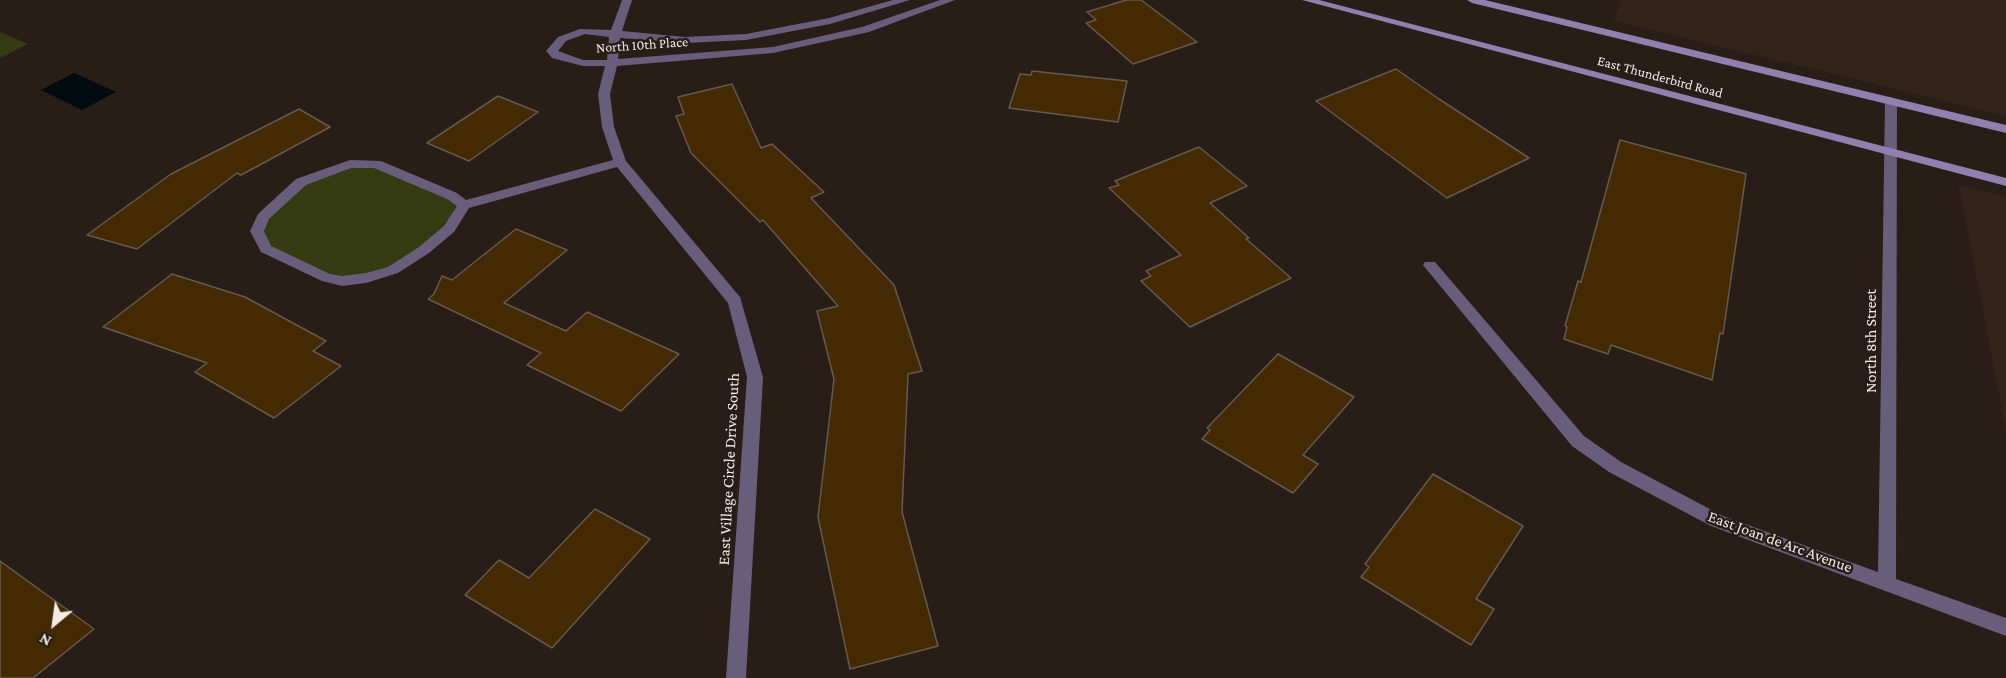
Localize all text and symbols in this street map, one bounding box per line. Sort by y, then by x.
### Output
street label: North 10th Place [595,33,689,57]
street label: East Thunderbird Road [1595,52,1725,102]
street label: North 8th Street [1861,289,1881,393]
street label: East Village Circle Drive South [714,372,744,566]
street label: East Joan de Arc Avenue [1705,507,1855,577]
north arrow [24,594,84,654]
text: N [36,630,54,650]

